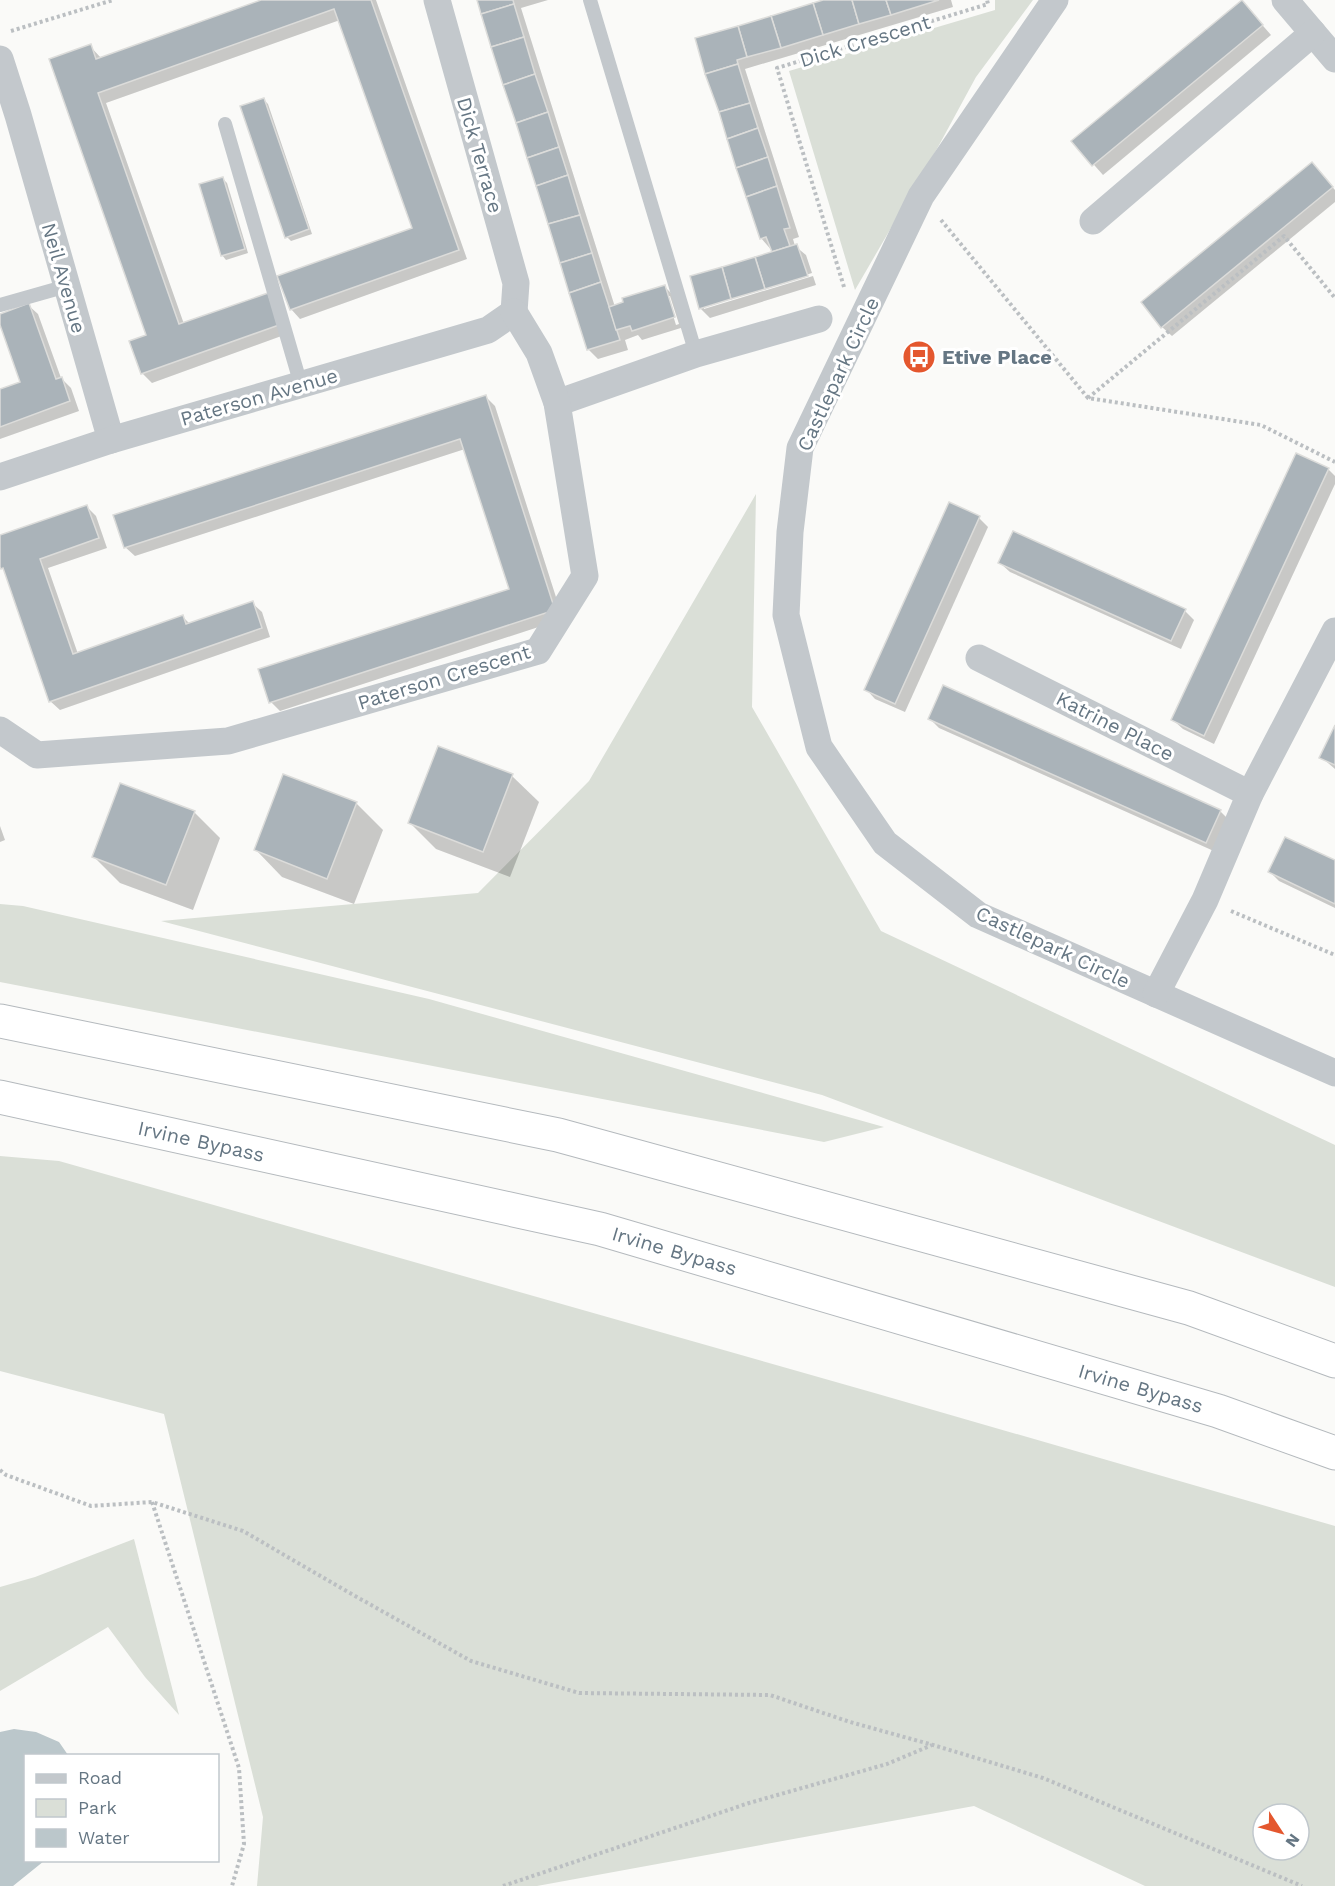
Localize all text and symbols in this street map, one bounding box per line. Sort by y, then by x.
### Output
street label: Dick Crescent [797,10,934,72]
street label: Dick Terrace [452,94,508,216]
street label: Neil Avenue [37,220,91,336]
street label: Castlepark Circle [792,293,884,455]
bus stop icon: Etive Place [901,339,937,375]
place label: Etive Place [942,345,1052,369]
street label: Paterson Avenue [178,363,340,431]
street label: Paterson Crescent [355,639,534,715]
street label: Katrine Place [1052,686,1178,766]
street label: Castlepark Circle [972,901,1134,993]
street label: Irvine Bypass [136,1116,267,1167]
street label: Irvine Bypass [609,1221,740,1281]
street label: Irvine Bypass [1075,1359,1206,1418]
legend [24,1754,219,1862]
text: Road [78,1767,122,1788]
text: Park [78,1797,117,1818]
north arrow [1251,1802,1311,1862]
text: Water [78,1827,130,1848]
text: N [1282,1830,1304,1851]

